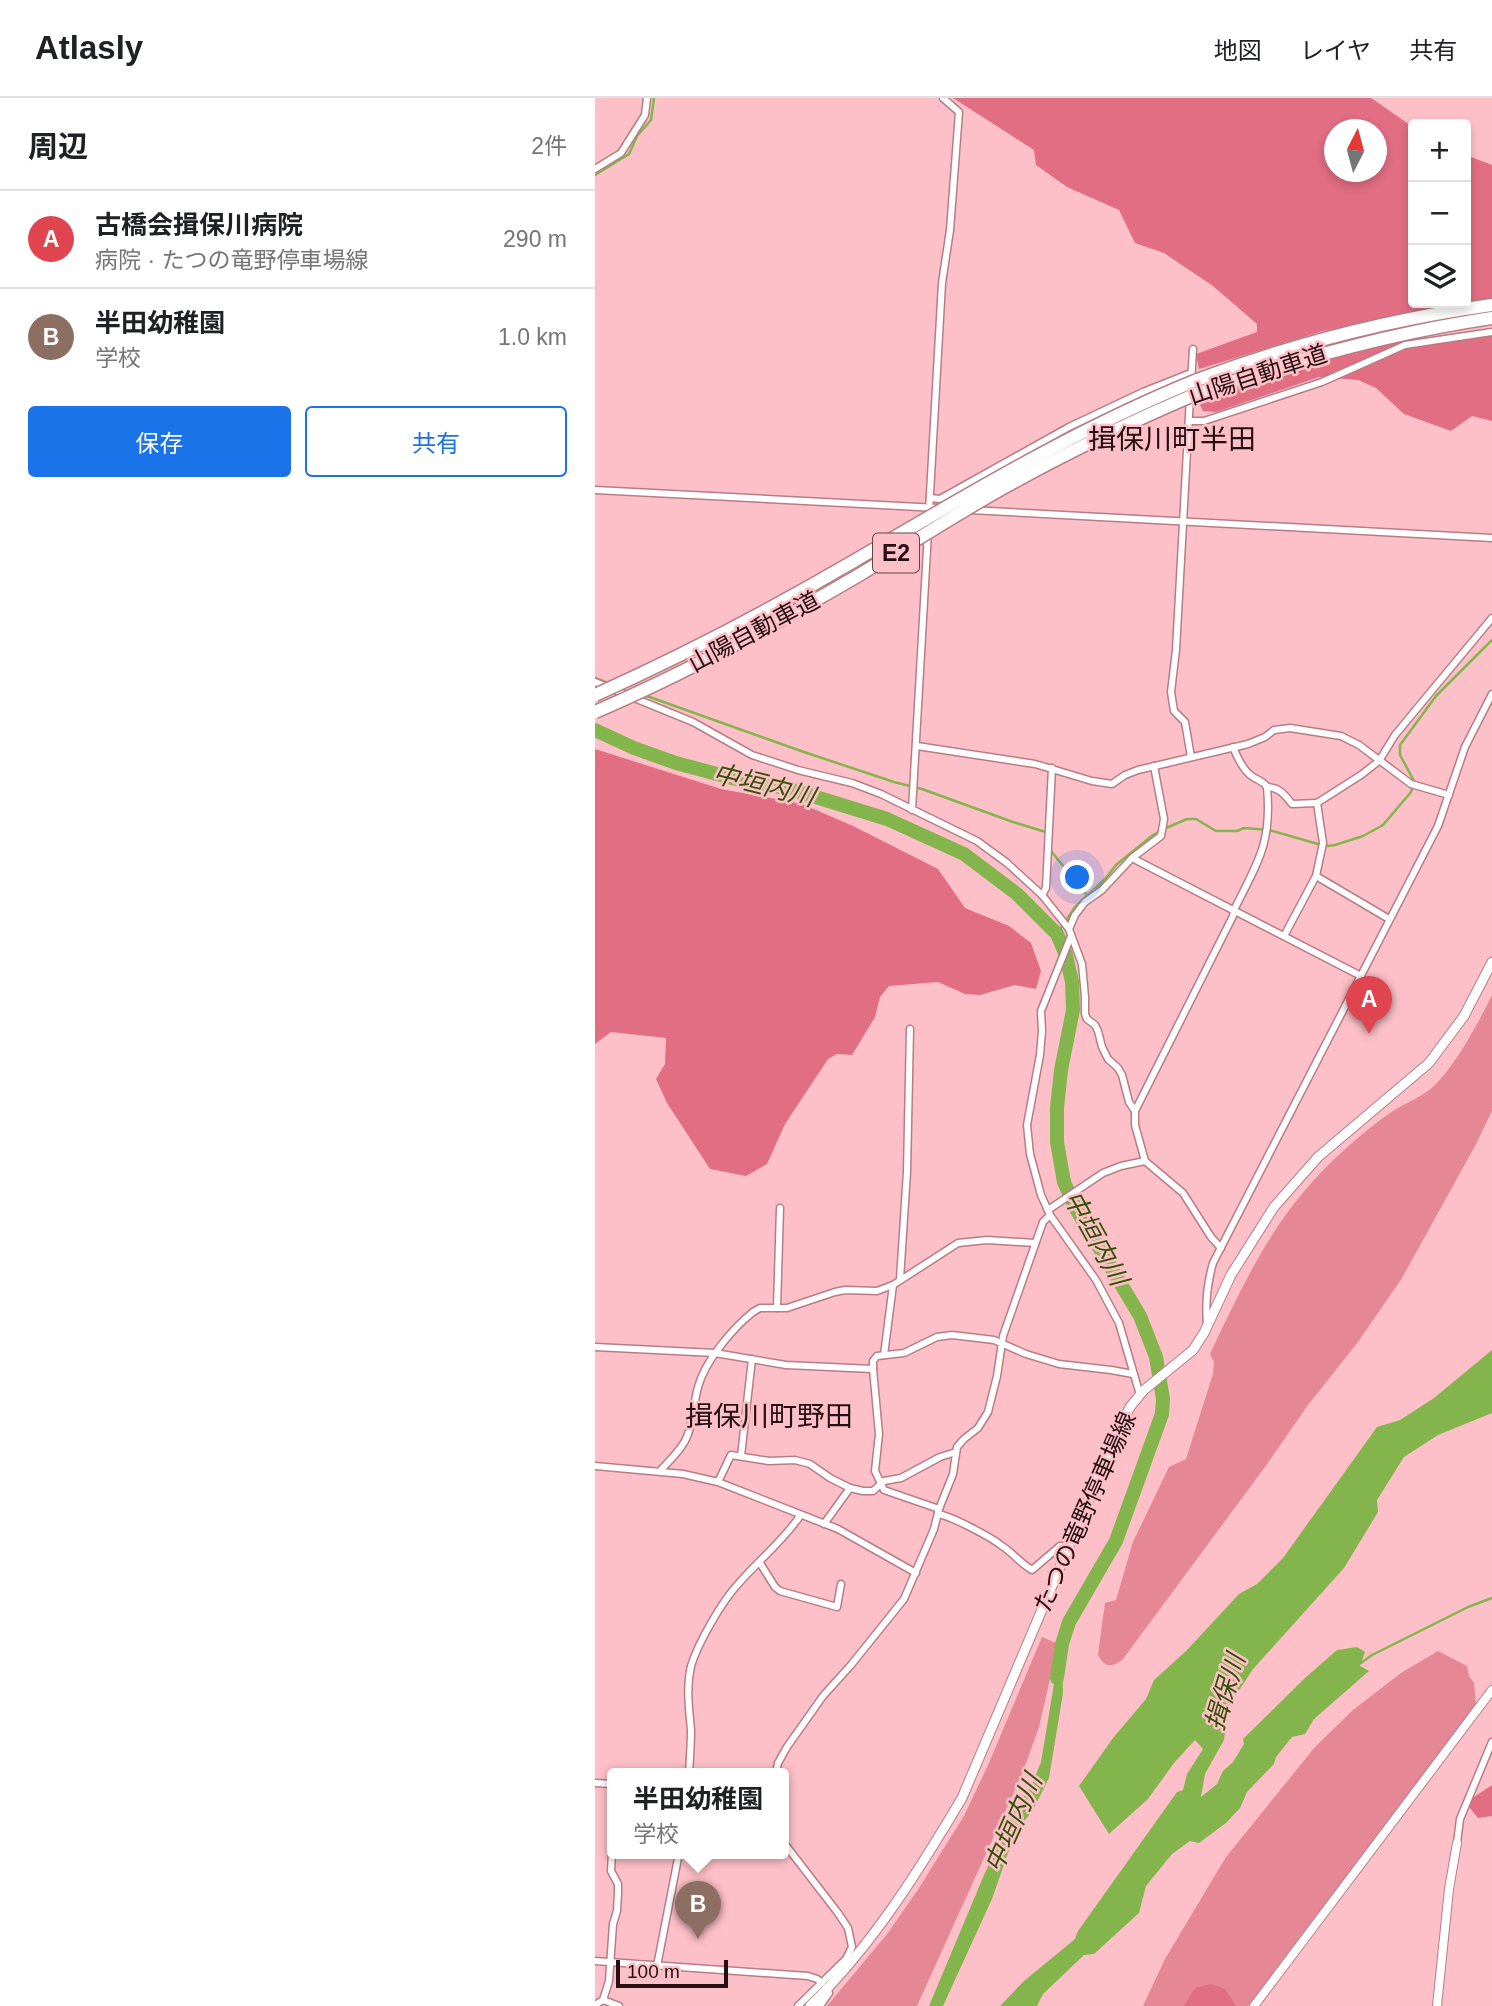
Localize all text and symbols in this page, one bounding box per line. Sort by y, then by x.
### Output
text: Atlasly [35,29,143,66]
text: 地図 [1214,37,1262,64]
text: レイヤ [1300,37,1371,64]
text: 共有 [1409,37,1457,64]
north arrow [1324,119,1387,182]
map controls [1408,119,1471,308]
button: + [1408,119,1471,182]
text: 周辺 [28,130,88,163]
text: 2件 [531,133,567,159]
button: − [1408,182,1471,245]
text: 古橋会揖保川病院 [95,210,303,240]
text: A [43,226,59,252]
text: 290 m [503,226,567,252]
button: layers [1408,245,1471,308]
text: 病院 · たつの竜野停車場線 [95,247,368,273]
text: 半田幼稚園 [95,308,225,338]
text: B [43,324,59,350]
text: 1.0 km [498,324,567,350]
street label: 山陽自動車道 [1185,339,1330,410]
text: 学校 [95,345,141,371]
button: 保存 [28,406,291,477]
button: 共有 [305,406,567,477]
district label: 揖保川町半田 [1088,424,1256,455]
road number: E2 [873,534,919,573]
street label: 山陽自動車道 [684,586,824,677]
water label: 中垣内川 [710,758,821,813]
your location [1060,860,1094,894]
pin: A [1346,976,1392,1034]
water label: 中垣内川 [1058,1185,1136,1293]
district label: 揖保川町野田 [685,1401,853,1432]
street label: たつの竜野停車場線 [1028,1408,1141,1616]
water label: 揖保川 [1199,1647,1252,1734]
water label: 中垣内川 [978,1767,1049,1877]
popup [607,1768,789,1859]
text: 半田幼稚園 [633,1784,763,1814]
text: 学校 [633,1821,679,1847]
pin: B [675,1881,721,1939]
scale bar [616,1957,728,1989]
text: 100 m [627,1961,680,1982]

